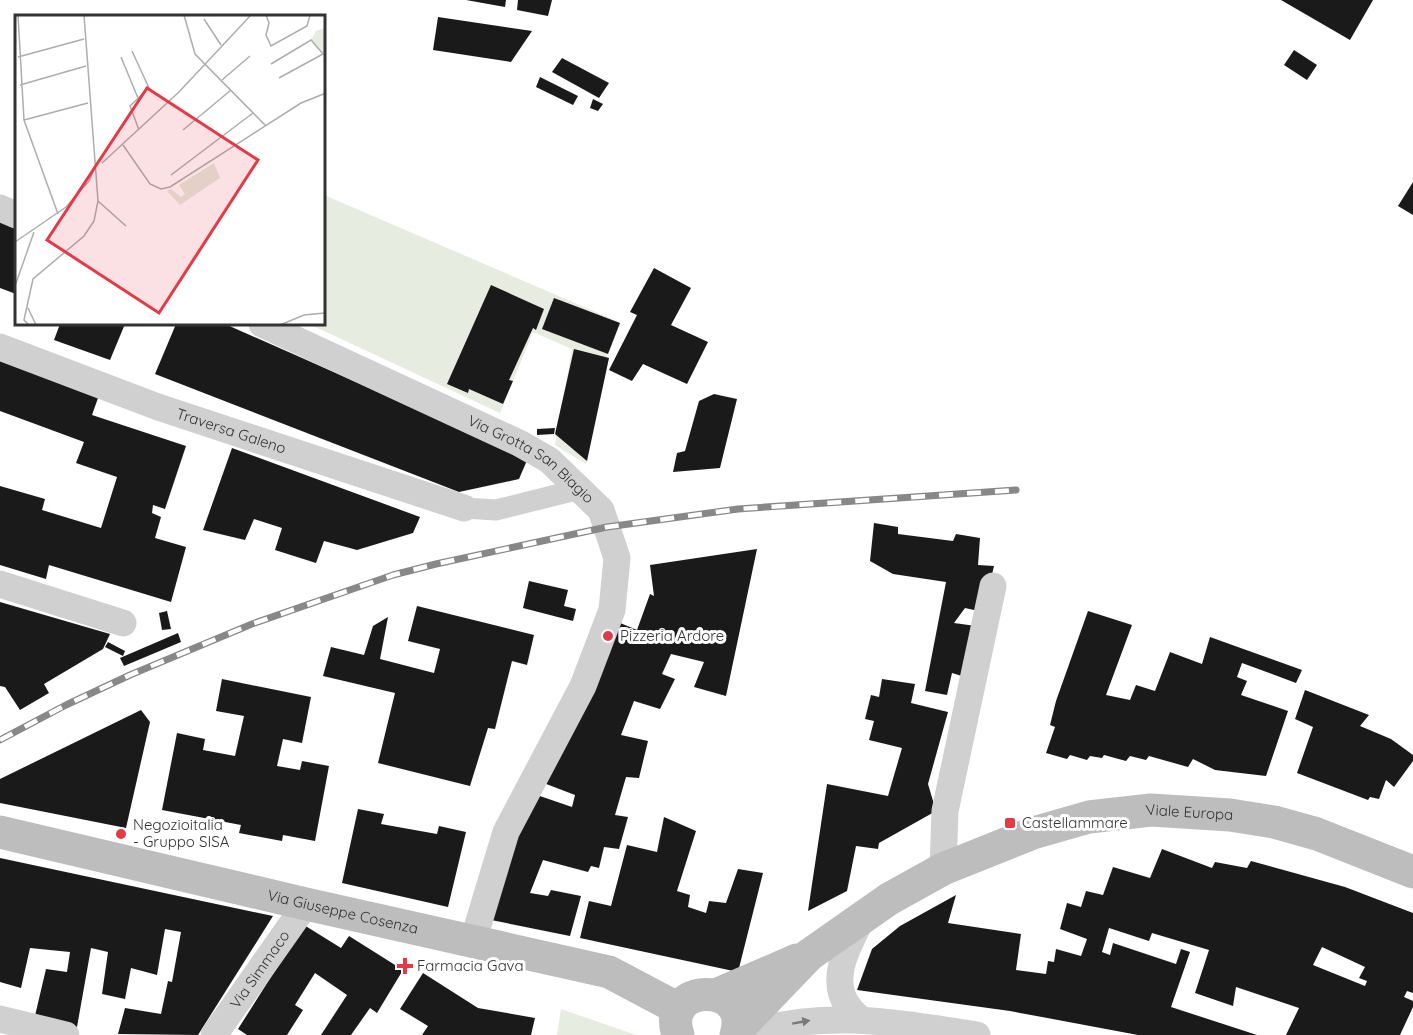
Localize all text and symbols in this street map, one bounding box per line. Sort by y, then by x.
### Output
inset map [15,15,326,326]
street label: Traversa Galeno [174,404,289,458]
street label: Via Grotta San Biagio [465,411,598,507]
place label: Pizzeria Ardore [620,626,724,645]
marker: Pizzeria Ardore [601,629,615,643]
street label: Viale Europa [1144,800,1234,824]
place label: Castellammare [1022,813,1128,832]
place label: Negozioitalia - Gruppo SISA [133,815,230,851]
marker: Castellammare [1003,816,1017,830]
marker: Negozioitalia - Gruppo SISA [114,827,128,841]
street label: Via Giuseppe Cosenza [265,885,420,938]
street label: Via Simmaco [226,926,294,1012]
place label: Farmacia Gava [417,956,524,975]
marker: Farmacia Gava [398,959,412,973]
one-way arrow [791,1017,810,1026]

